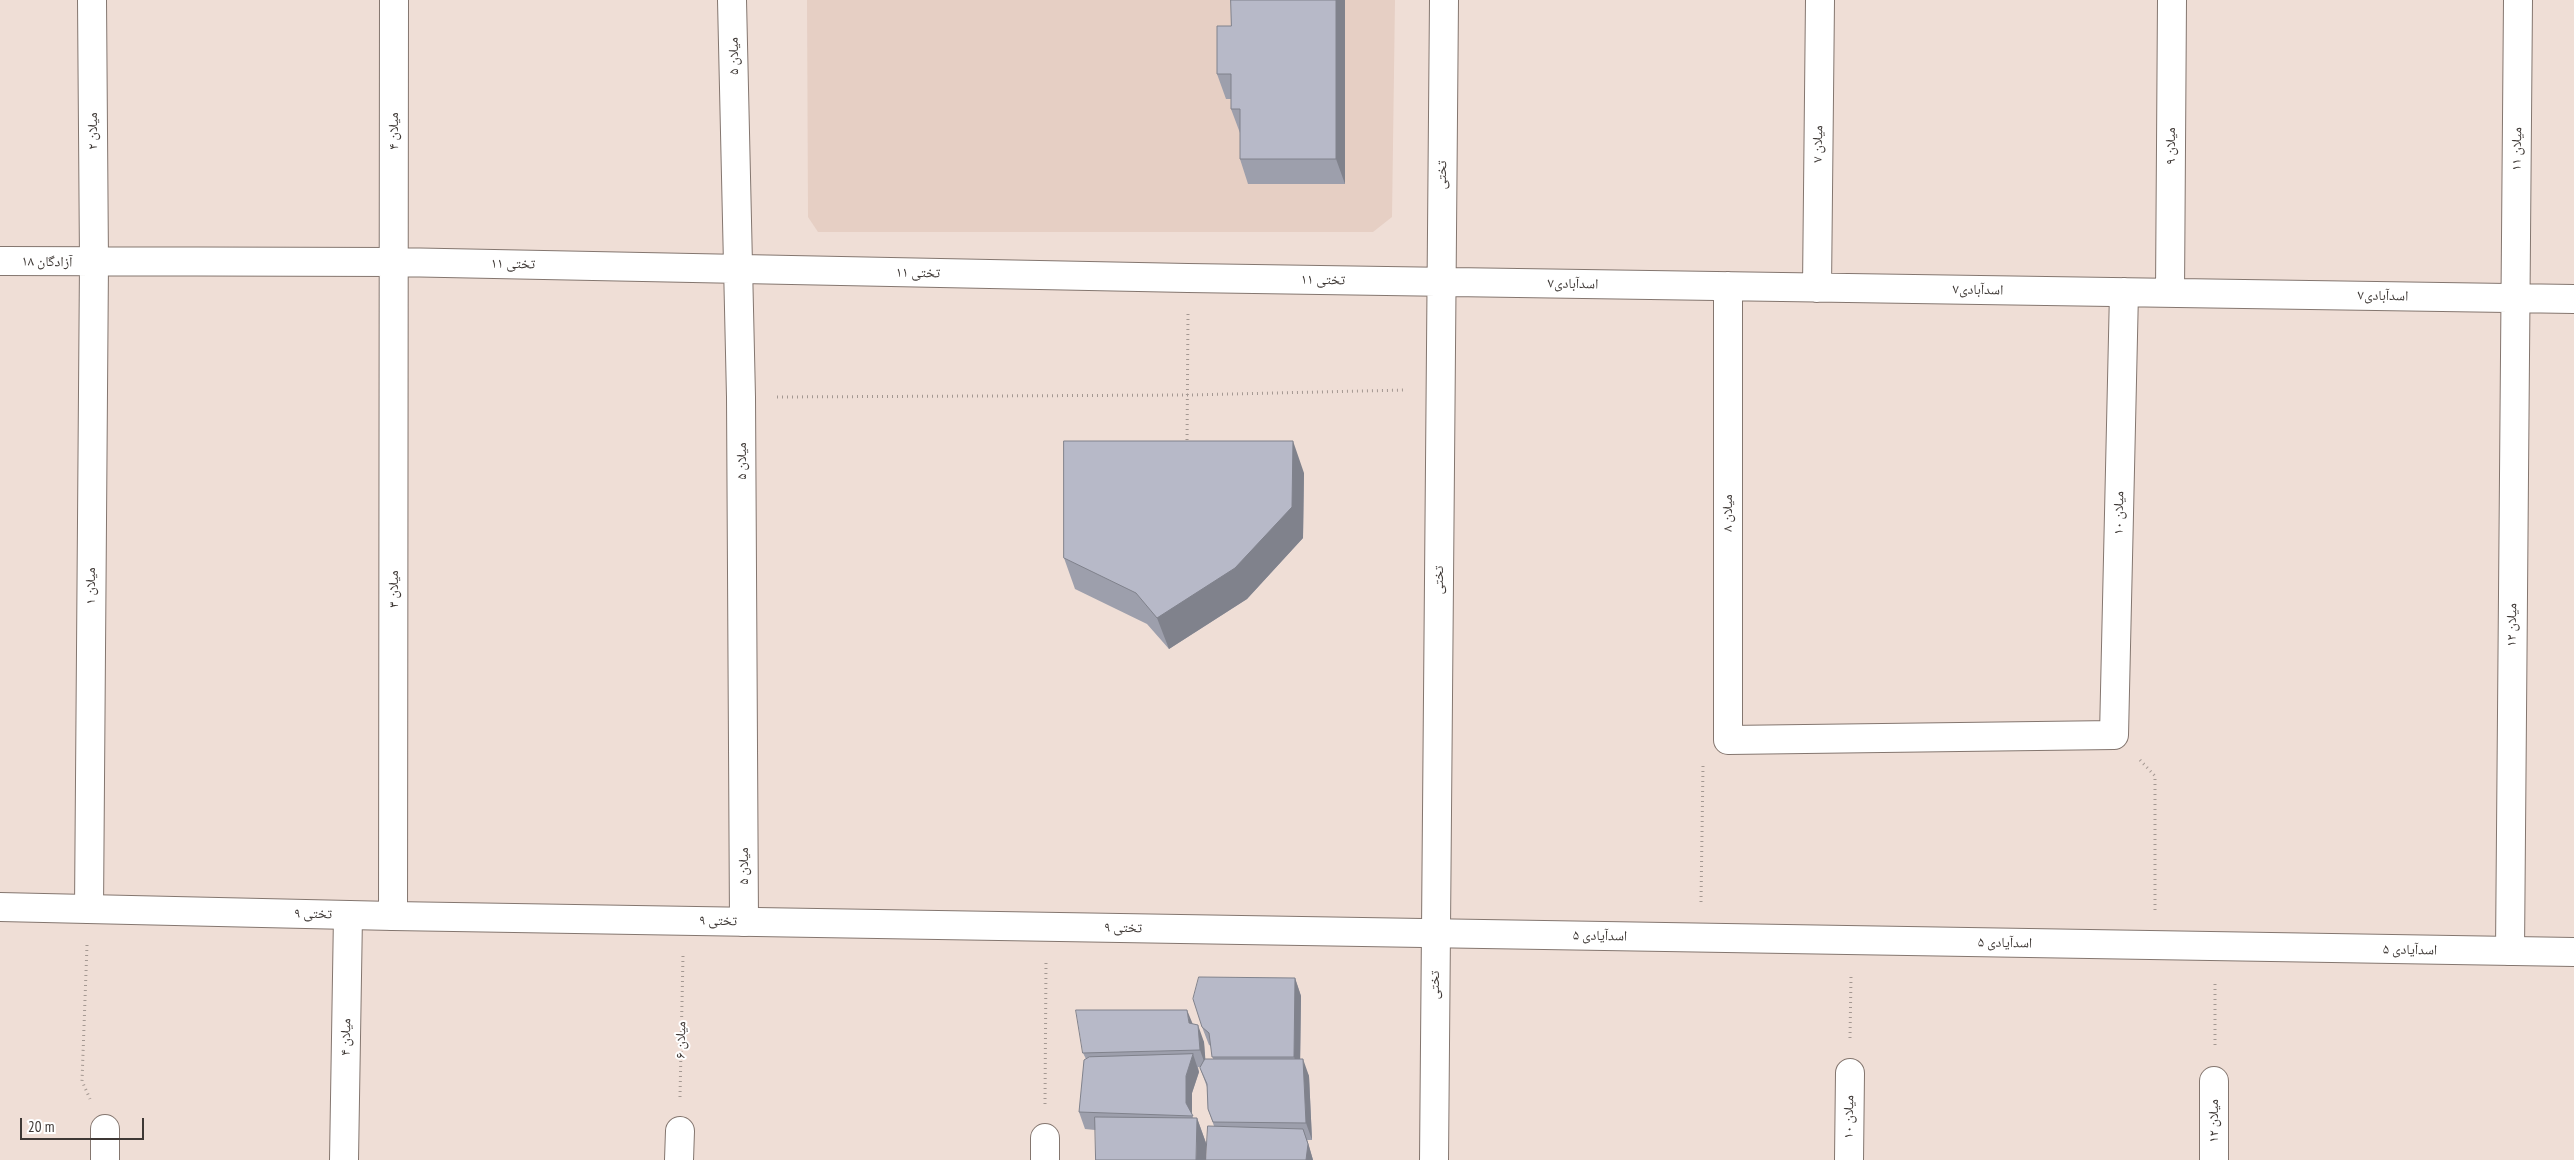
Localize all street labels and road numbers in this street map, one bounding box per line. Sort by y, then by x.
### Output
street label: میلان ۵ [725,37,743,75]
street label: میلان ۲ [85,112,101,150]
street label: میلان ۴ [386,112,402,150]
street label: میلان ۷ [1809,125,1827,163]
street label: میلان ۹ [2163,127,2179,165]
street label: میلان ۱۱ [2508,127,2526,171]
street label: تختی [1433,160,1451,190]
street label: آزادگان ۱۸ [21,253,73,271]
street label: تختی ۱۱ [491,255,535,273]
street label: تختی ۱۱ [896,264,940,282]
street label: تختی ۱۱ [1301,271,1345,289]
street label: اسدآبادی۷ [1548,275,1598,293]
street label: اسدآبادی۷ [1953,281,2003,299]
street label: اسدآبادی۷ [2358,287,2408,305]
street label: میلان ۵ [734,442,750,480]
street label: میلان ۱۰ [2110,491,2128,535]
street label: میلان ۸ [1720,494,1736,532]
street label: تختی [1431,566,1447,594]
street label: میلان ۱ [83,567,99,605]
street label: میلان ۳ [386,570,402,608]
street label: میلان ۱۲ [2503,603,2521,647]
street label: میلان ۵ [736,847,752,885]
street label: تختی ۹ [294,905,332,923]
street label: تختی ۹ [699,912,737,930]
street label: تختی ۹ [1104,919,1142,937]
street label: اسدآیادی ۵ [1573,927,1627,945]
street label: اسدآیادی ۵ [1978,934,2032,952]
street label: اسدآیادی ۵ [2383,941,2437,959]
street label: تختی [1427,971,1443,999]
street label: میلان ۴ [337,1018,355,1056]
street label: میلان ۶ [672,1021,690,1059]
street label: میلان ۱۰ [1840,1095,1858,1139]
street label: میلان ۱۲ [2206,1099,2222,1143]

